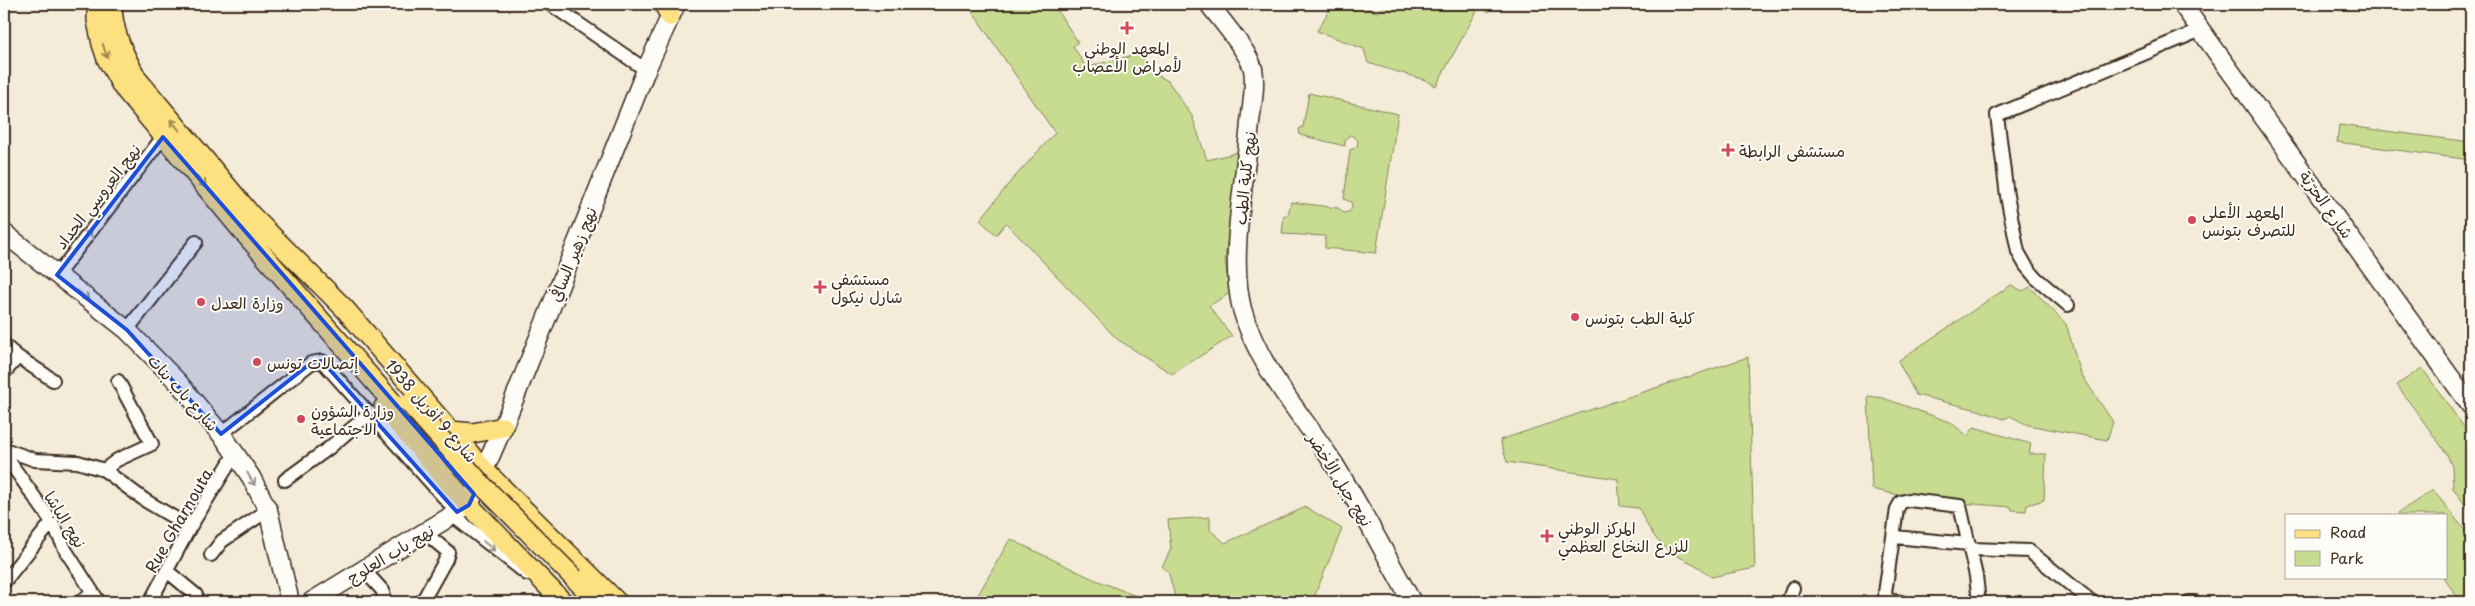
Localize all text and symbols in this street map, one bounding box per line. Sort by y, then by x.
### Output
marker: المعهد الوطني لأمراض الأعصاب [1120,21,1134,35]
place label: المعهد الوطني لأمراض الأعصاب [1072,35,1182,77]
one-way arrow [100,43,110,59]
one-way arrow [169,118,180,131]
street label: نهج كلية الطب [1227,130,1261,226]
street label: نهج العروسي الحداد [48,138,149,256]
place label: مستشفى الرابطة [1739,138,1845,162]
marker: مستشفى الرابطة [1721,143,1735,157]
street label: شارع الحرّيّة [2293,165,2360,244]
one-way arrow [195,174,206,187]
place label: المعهد الأعلى للتصرف بتونس [2202,199,2295,241]
street label: نهج زهير السافي [542,203,603,305]
marker: المعهد الأعلى للتصرف بتونس [2186,214,2198,226]
one-way arrow [82,230,93,243]
place label: مستشفى شارل نيكول [831,266,903,308]
marker: مستشفى شارل نيكول [813,280,827,294]
one-way arrow [77,290,90,301]
place label: وزارة العدل [211,290,284,314]
marker: وزارة العدل [195,296,207,308]
place label: كلية الطب بتونس [1585,305,1695,329]
marker: كلية الطب بتونس [1569,311,1581,323]
street label: شارع باب بنات [142,348,225,436]
place label: إتصالات تونس [267,350,358,374]
street label: شارع 9 أفريل 1938 [379,353,484,468]
marker: إتصالات تونس [251,356,263,368]
place label: وزارة الشؤون الاجتماعية [311,398,394,440]
marker: وزارة الشؤون الاجتماعية [295,413,307,425]
street label: نهج جبل الأخضر [1301,426,1379,531]
street label: Rue Gharnouta [138,463,218,577]
one-way arrow [247,471,257,485]
street label: نهج الباشا [39,486,93,552]
legend [2285,514,2448,578]
place label: المركز الوطني للزرع النخاع العظمي [1558,515,1688,561]
street label: نهج باب العلوج [342,517,438,589]
text: Road [2330,520,2366,543]
marker: المركز الوطني للزرع النخاع العظمي [1540,529,1554,543]
one-way arrow [483,541,496,552]
text: Park [2330,546,2364,569]

